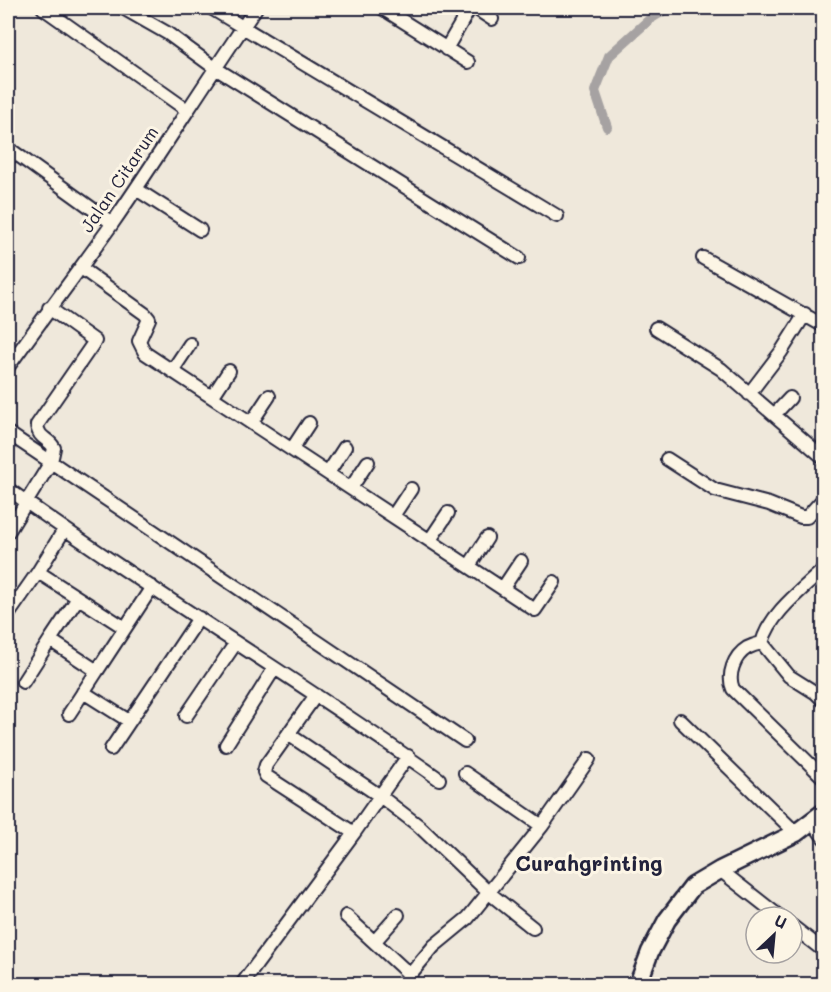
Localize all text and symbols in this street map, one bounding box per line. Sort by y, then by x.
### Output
street label: Jalan Citarum [75,121,163,237]
district label: Curahgrinting [515,849,663,876]
north arrow [744,905,804,965]
text: U [771,909,790,933]

